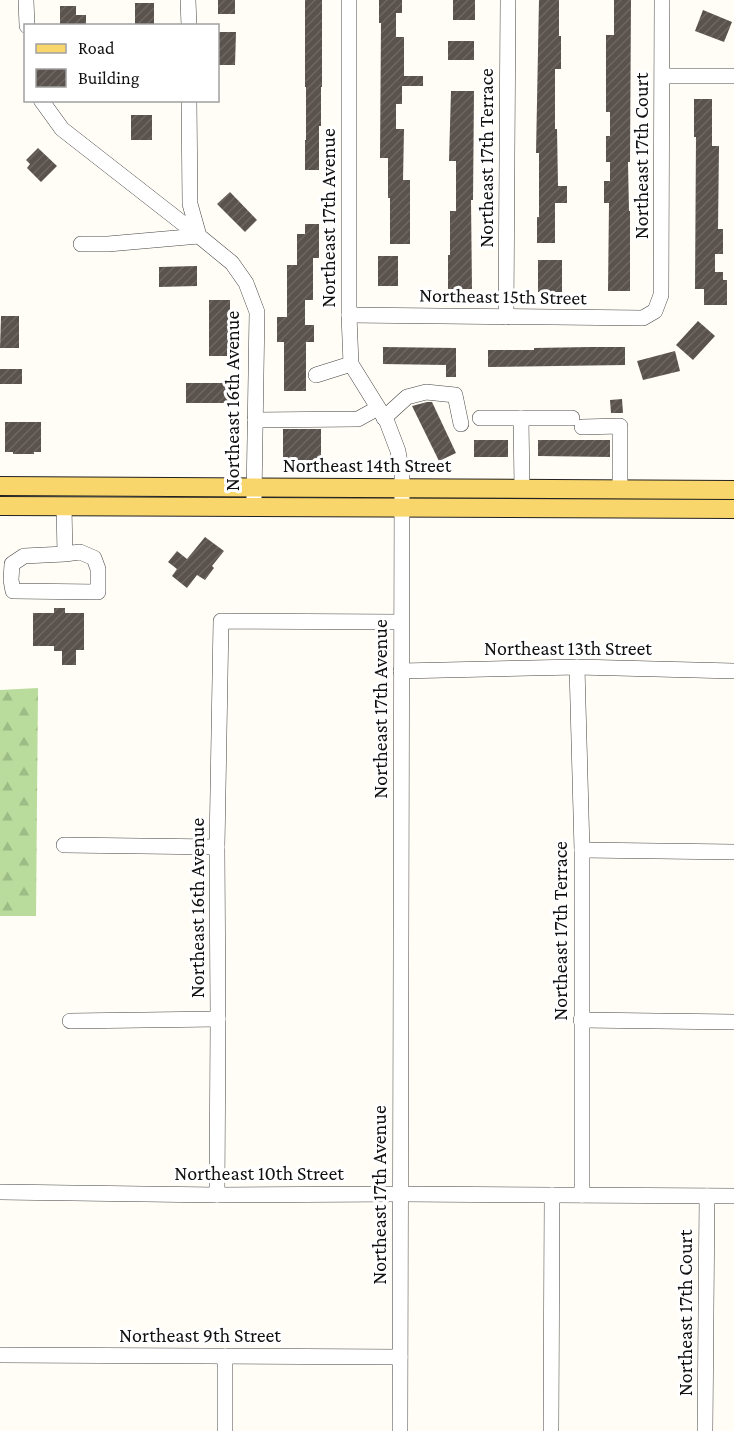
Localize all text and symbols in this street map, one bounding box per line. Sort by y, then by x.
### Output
legend [24,24,219,102]
text: Road [78,38,115,58]
text: Building [78,68,140,88]
street label: Northeast 17th Terrace [475,68,497,248]
street label: Northeast 17th Court [630,72,652,239]
street label: Northeast 17th Avenue [317,128,339,308]
street label: Northeast 15th Street [419,284,587,308]
street label: Northeast 16th Avenue [221,311,243,491]
street label: Northeast 14th Street [283,454,452,476]
street label: Northeast 17th Avenue [369,619,391,799]
street label: Northeast 13th Street [484,637,652,659]
street label: Northeast 16th Avenue [186,818,208,998]
street label: Northeast 17th Terrace [549,841,571,1021]
street label: Northeast 17th Avenue [368,1105,390,1285]
street label: Northeast 10th Street [174,1162,344,1184]
street label: Northeast 17th Court [674,1229,696,1396]
street label: Northeast 9th Street [119,1324,281,1346]

